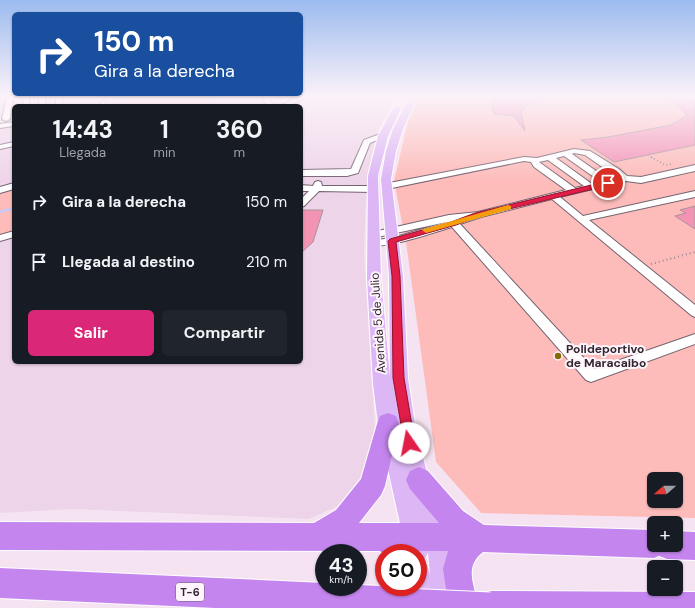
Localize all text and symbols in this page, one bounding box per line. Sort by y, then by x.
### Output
text: 150 m [94,23,174,60]
icon: right [28,28,80,80]
text: Gira a la derecha [94,59,235,83]
text: 14:43 [52,114,113,145]
text: 1 [160,114,169,145]
text: 360 [216,114,263,145]
text: Llegada [59,144,106,161]
text: min [153,144,176,161]
text: m [233,144,245,161]
pin [591,166,625,200]
icon: arrive [597,172,619,194]
icon: right [28,191,50,213]
text: Gira a la derecha [62,192,186,212]
text: 150 m [246,192,287,212]
icon: arrive [28,251,50,273]
text: Llegada al destino [62,252,195,272]
text: 210 m [246,252,287,272]
street label: Avenida 5 de Julio [367,272,389,374]
button: Salir [28,310,154,356]
button: Compartir [162,310,287,356]
place label: Polideportivo de Maracaibo [566,341,646,371]
marker: Polideportivo de Maracaibo [553,351,563,361]
position arrow [388,422,430,464]
north arrow [647,472,683,508]
map controls [647,472,683,596]
button: + [647,516,683,552]
speed limit sign: 50 [375,544,427,596]
text: 43 [328,552,354,578]
button: − [647,560,683,596]
text: km/h [329,573,353,586]
road number: T-6 [176,583,204,601]

